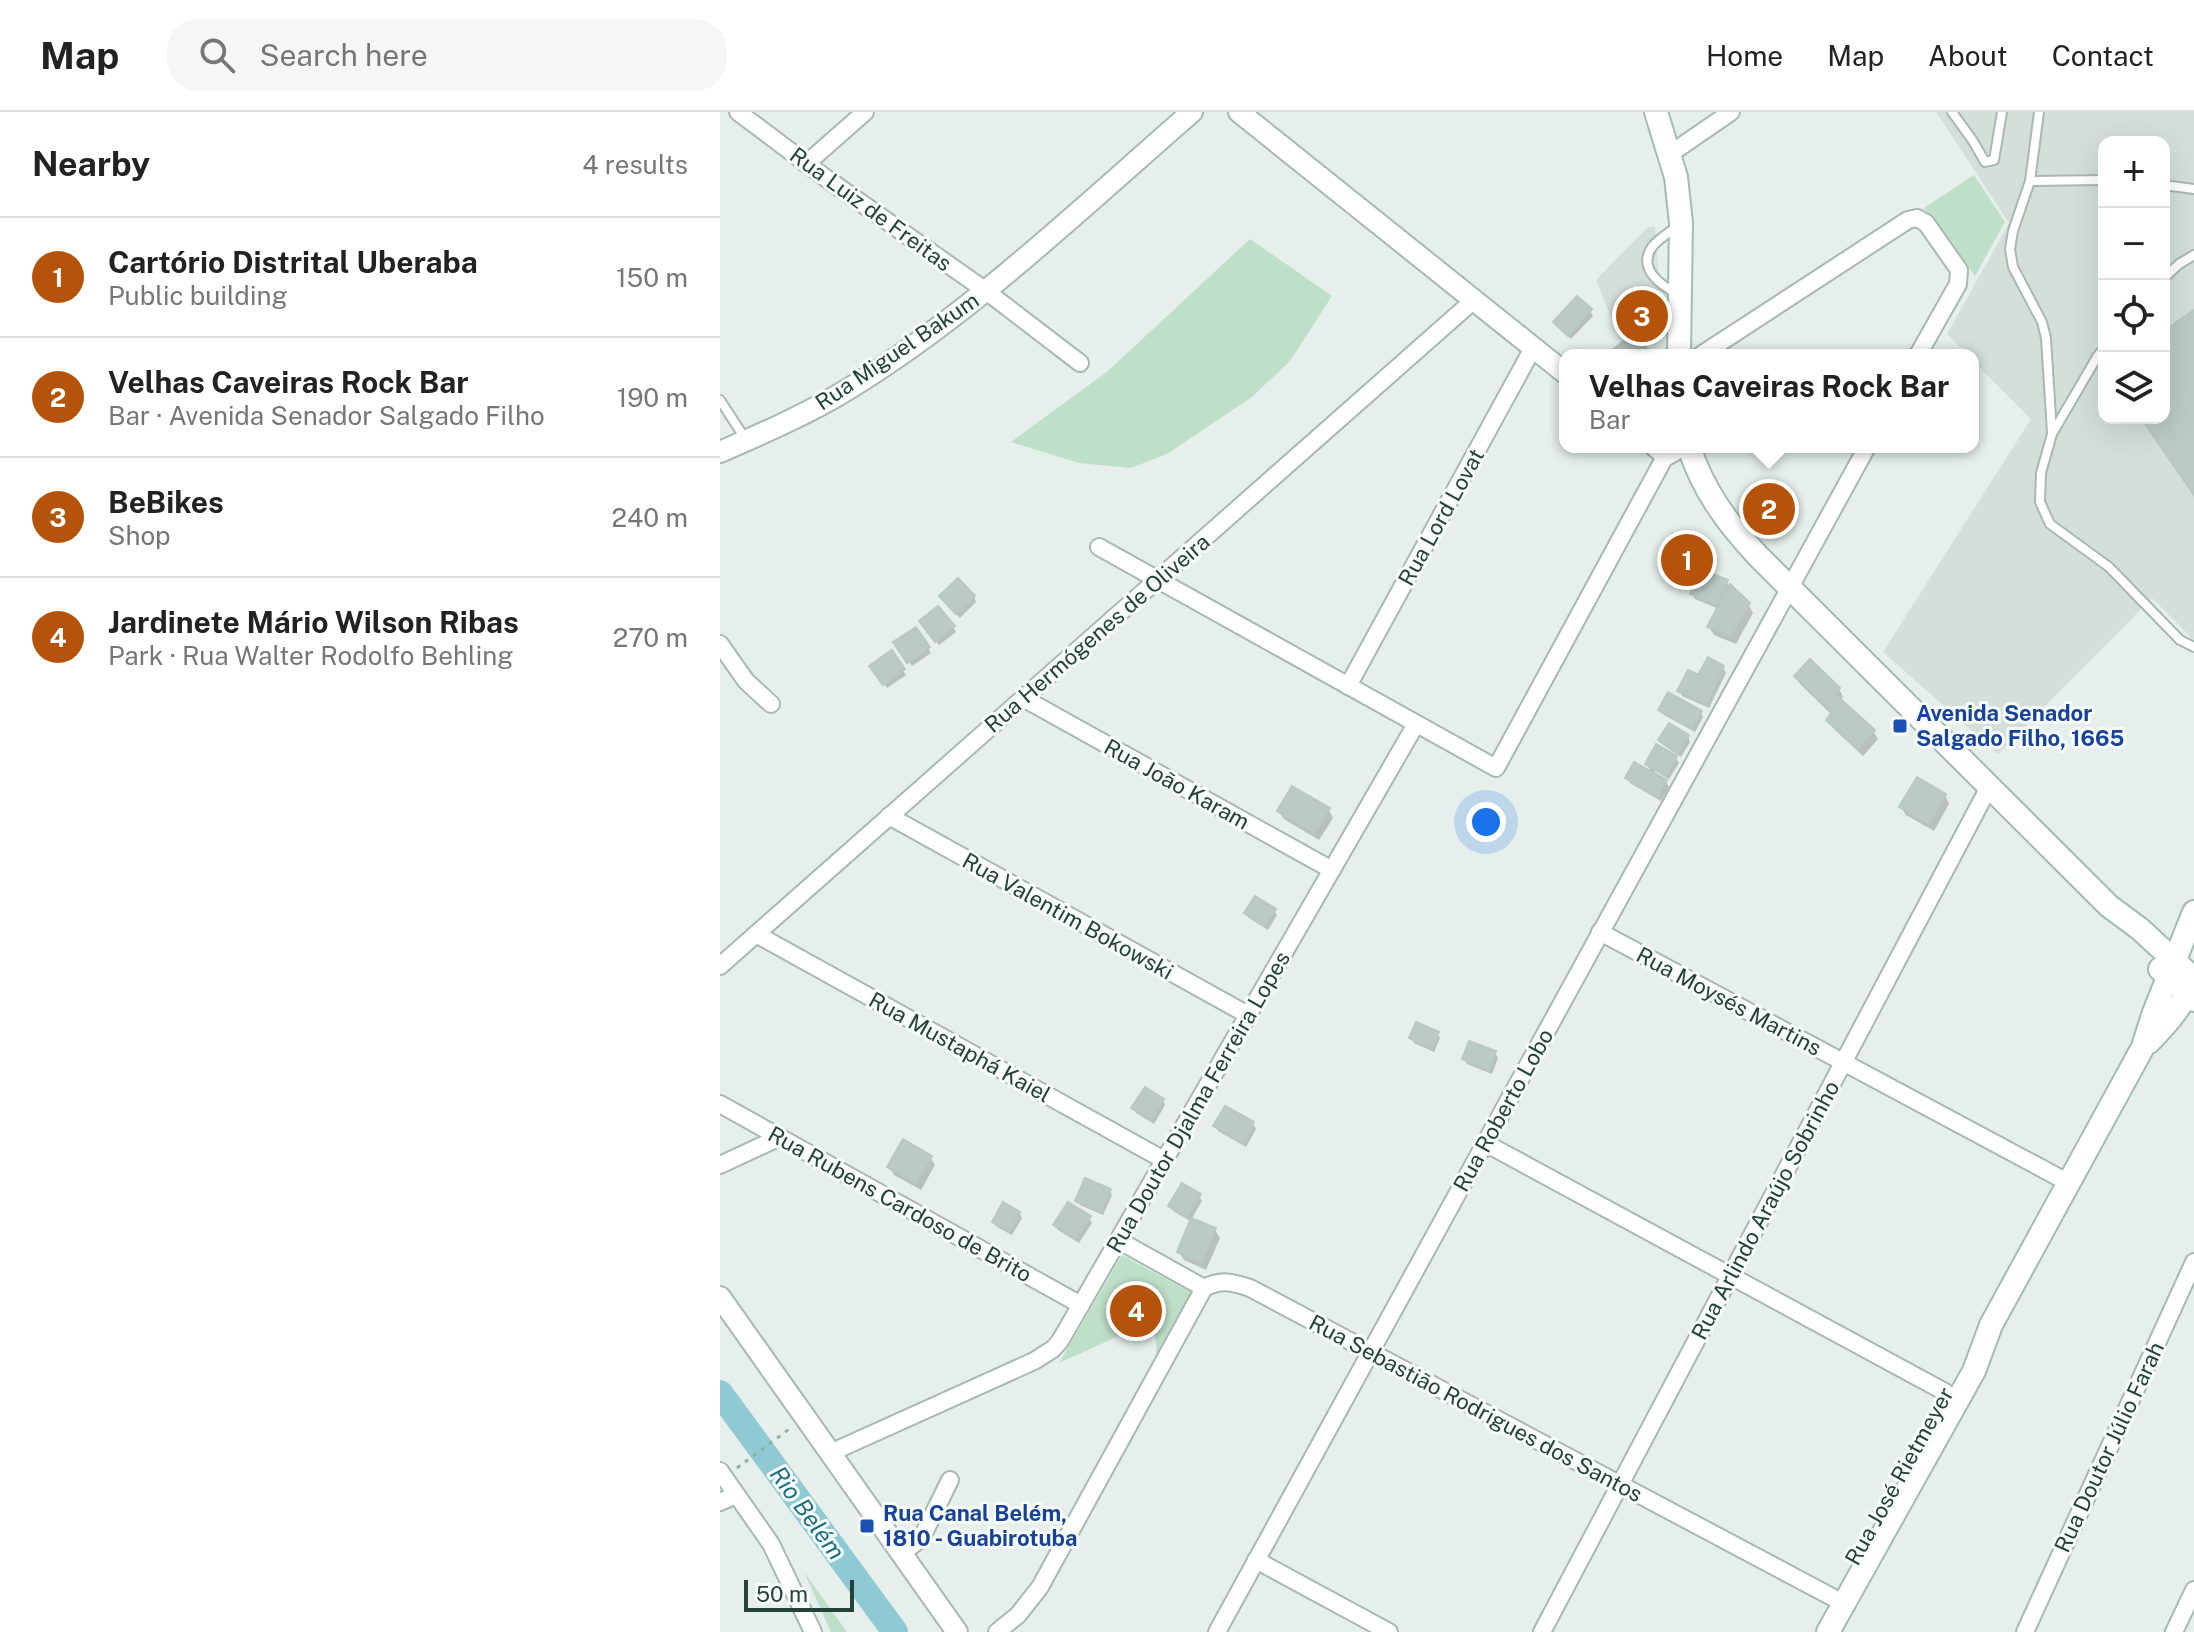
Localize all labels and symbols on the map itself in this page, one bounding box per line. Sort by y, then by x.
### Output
street label: Rua Luiz de Freitas [785,142,957,276]
pin: 3 [1616,286,1668,346]
street label: Rua Miguel Bakum [810,287,984,415]
street label: Rua Lord Lovat [1393,444,1489,590]
pin: 2 [1743,479,1795,539]
street label: Rua Hermógenes de Oliveira [979,528,1215,738]
pin: 1 [1661,530,1713,590]
place label: Avenida Senador Salgado Filho, 1665 [1916,700,2124,751]
marker: Avenida Senador Salgado Filho, 1665 [1891,717,1909,735]
street label: Rua João Karam [1100,733,1254,835]
your location [1466,802,1506,842]
street label: Rua Valentim Bokowski [958,847,1178,985]
street label: Rua Moysés Martins [1632,941,1826,1061]
street label: Rua Doutor Djalma Ferreira Lopes [1101,947,1295,1257]
street label: Rua Mustaphá Kaiel [865,986,1055,1108]
street label: Rua Roberto Lobo [1448,1024,1558,1196]
street label: Rua Arlindo Araújo Sobrinho [1686,1076,1844,1344]
street label: Rua Rubens Cardoso de Brito [764,1121,1036,1287]
pin: 4 [1110,1281,1162,1341]
street label: Rua Sebastião Rodrigues dos Santos [1305,1309,1647,1507]
street label: Rua Doutor Júlio Farah [2049,1338,2169,1556]
street label: Rua José Rietmeyer [1839,1383,1959,1569]
water label: Rio Belém [765,1460,851,1564]
place label: Rua Canal Belém, 1810 - Guabirotuba [883,1500,1077,1551]
marker: Rua Canal Belém, 1810 - Guabirotuba [858,1517,876,1535]
scale bar [744,1576,854,1612]

